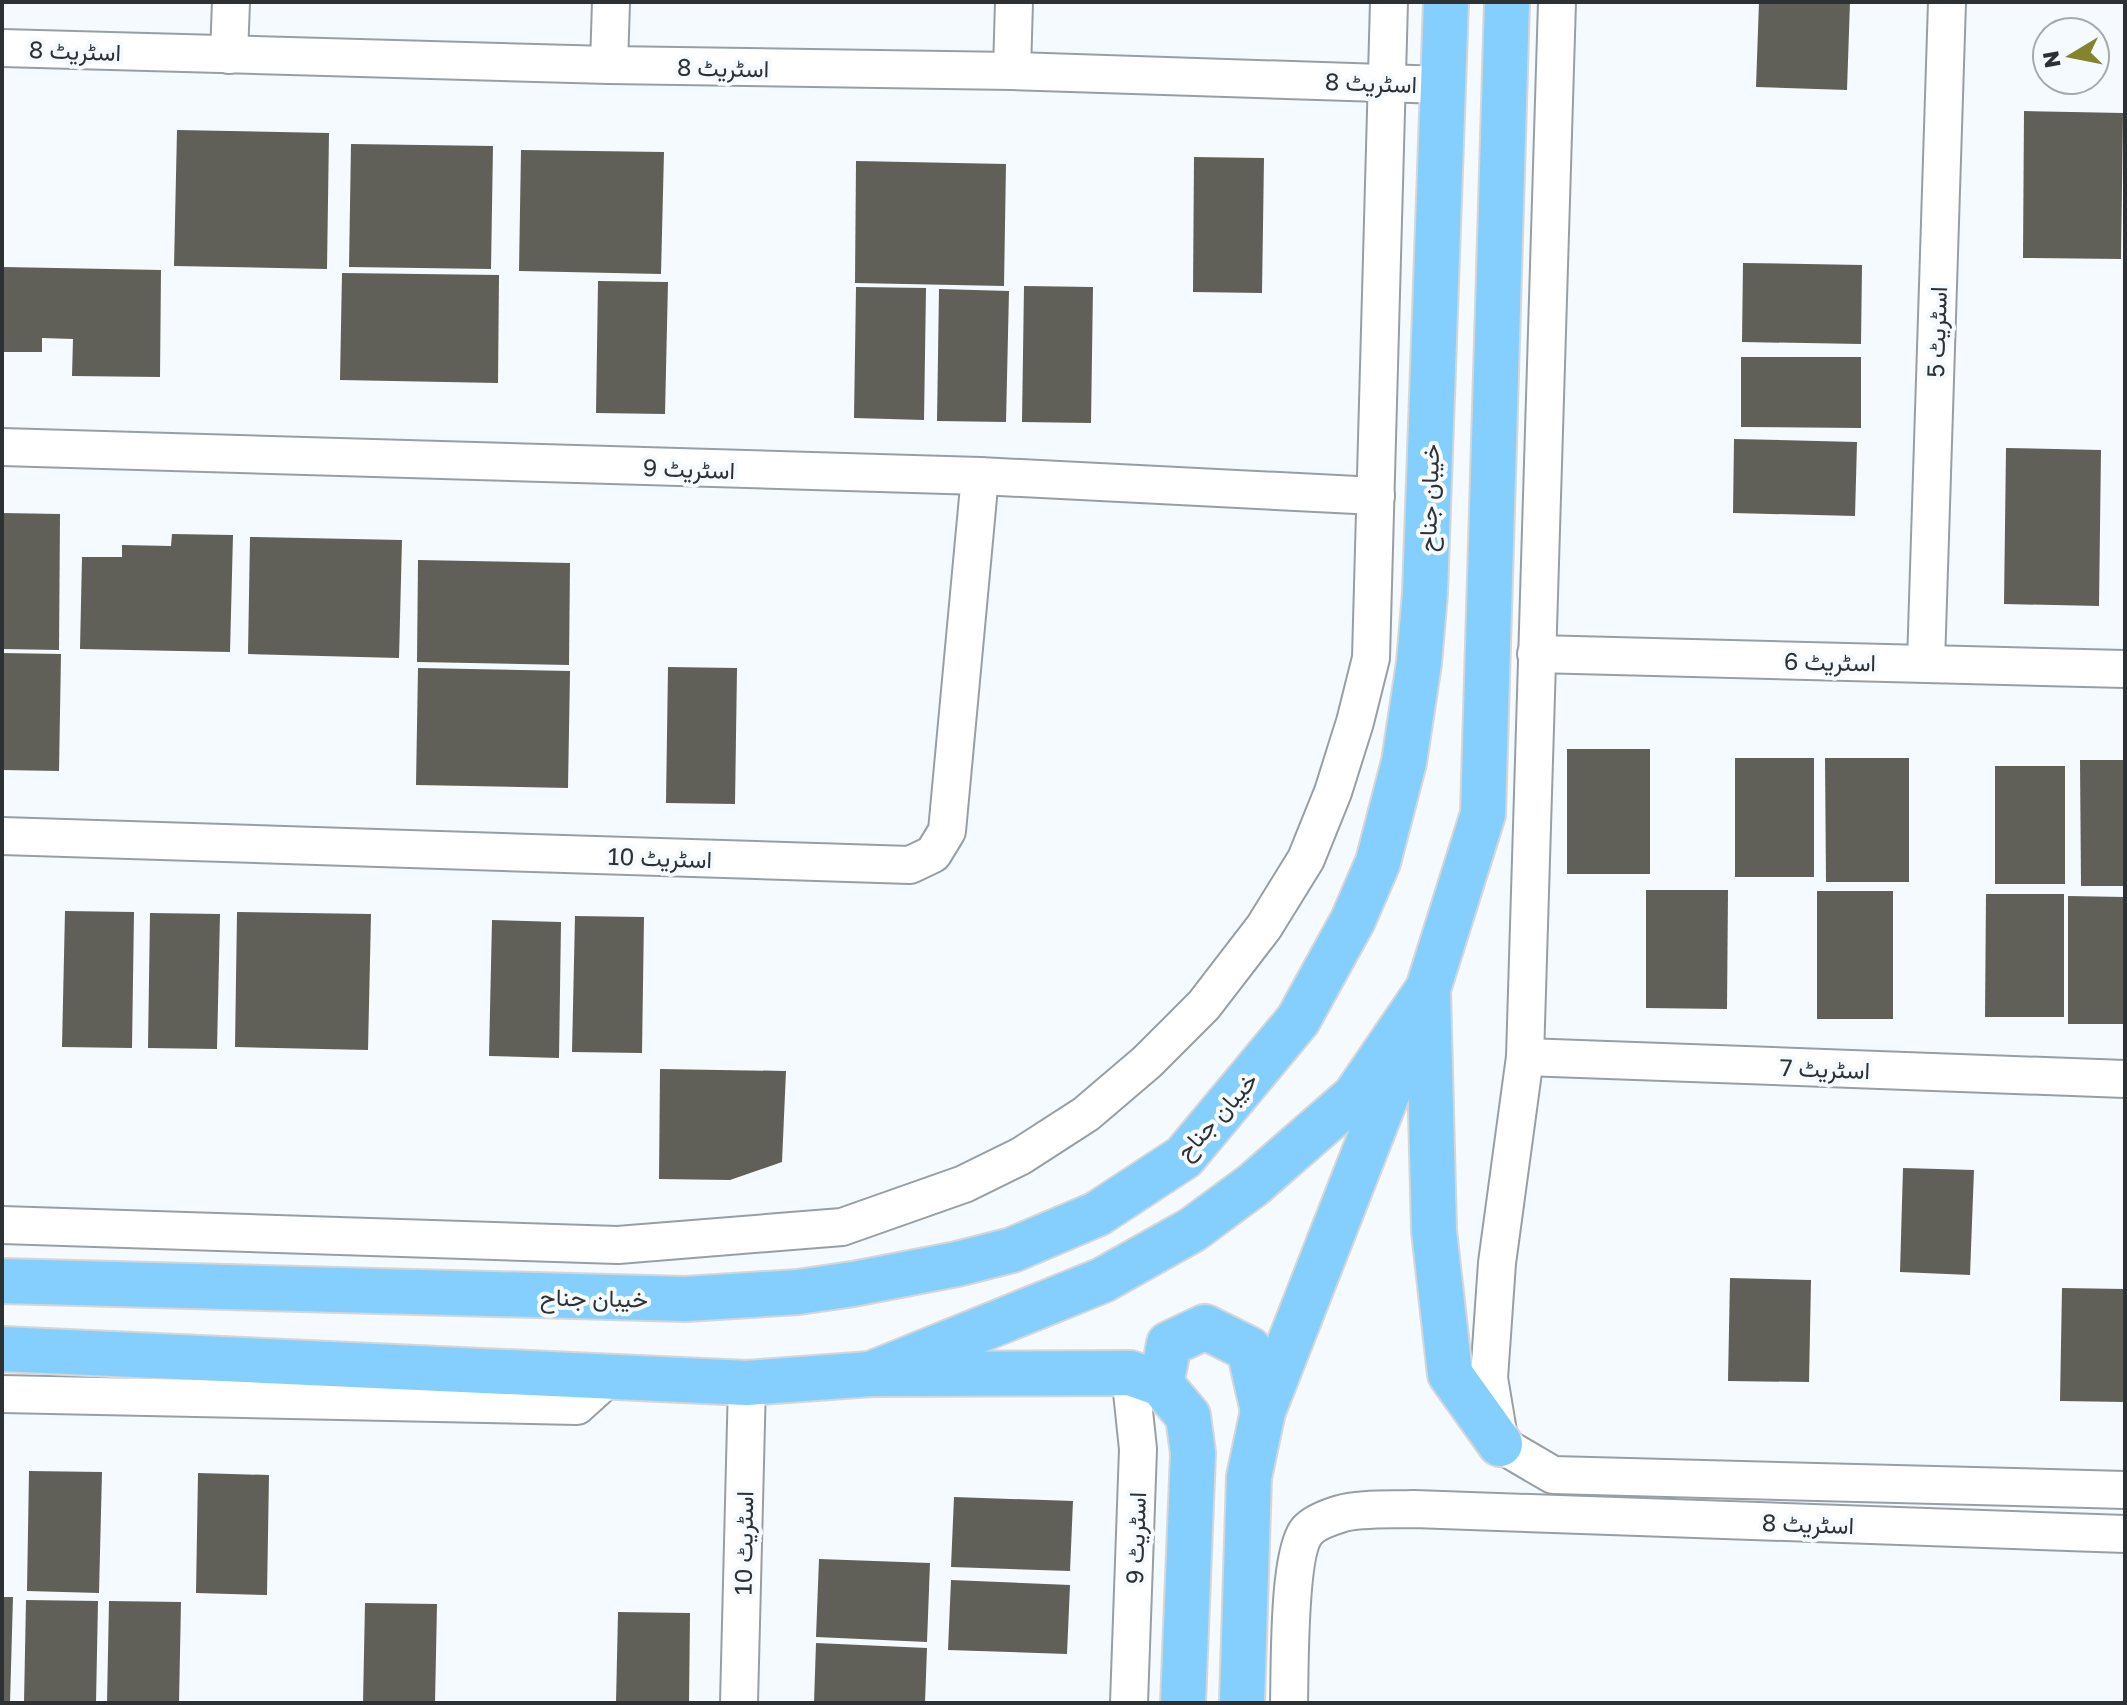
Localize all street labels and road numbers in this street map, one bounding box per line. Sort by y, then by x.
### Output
street label: اسٹریٹ 8 [28,34,122,68]
street label: اسٹریٹ 8 [677,52,769,84]
street label: اسٹریٹ 8 [1324,66,1418,100]
street label: اسٹریٹ 5 [1920,286,1954,378]
street label: خیبان جناح [1412,443,1447,553]
street label: اسٹریٹ 9 [642,452,736,486]
street label: اسٹریٹ 6 [1784,646,1876,678]
street label: اسٹریٹ 10 [607,841,713,875]
street label: اسٹریٹ 7 [1779,1052,1871,1086]
street label: خیبان جناح [1169,1065,1265,1167]
street label: خیبان جناح [540,1282,648,1315]
street label: اسٹریٹ 10 [728,1491,760,1595]
street label: اسٹریٹ 9 [1119,1491,1153,1585]
street label: اسٹریٹ 8 [1761,1507,1855,1541]

